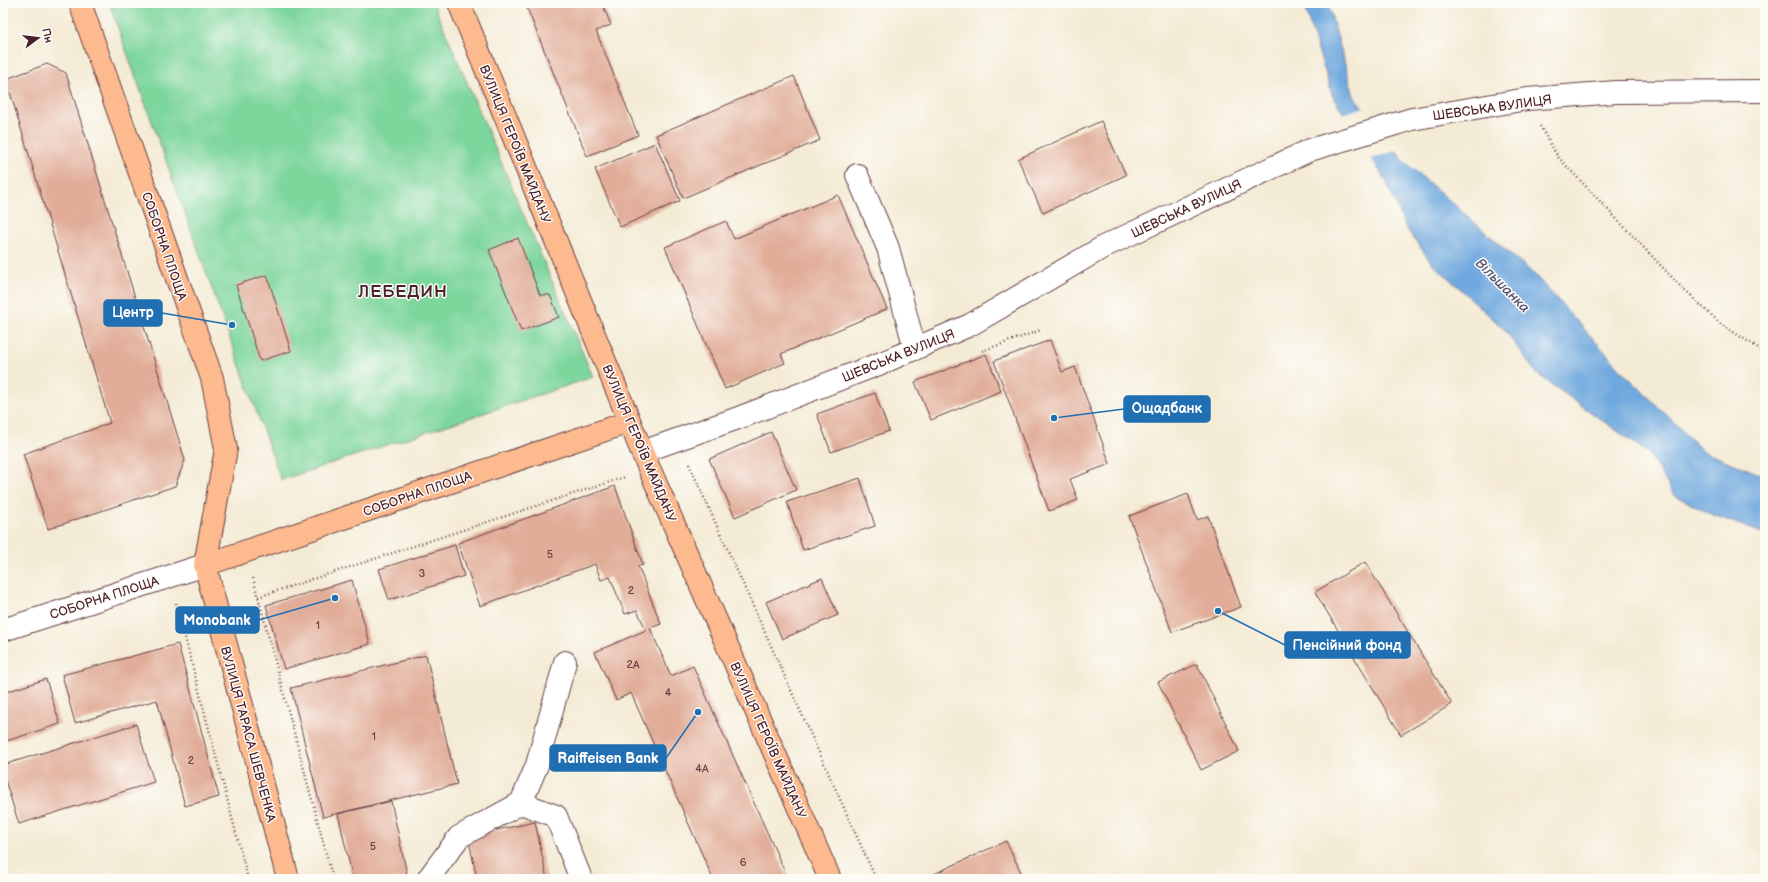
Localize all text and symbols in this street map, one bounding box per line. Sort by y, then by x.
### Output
north arrow [18,18,58,58]
text: Пн [39,27,55,44]
street label: ВУЛИЦЯ ГЕРОЇВ МАЙДАНУ [476,63,554,226]
street label: ШЕВСЬКА ВУЛИЦЯ [1432,92,1553,124]
street label: ШЕВСЬКА ВУЛИЦЯ [1129,176,1244,242]
street label: СОБОРНА ПЛОЩА [138,190,190,303]
water label: Вільшанка [1472,255,1533,316]
district label: ЛЕБЕДИН [357,282,448,302]
callout: Центр [104,300,162,326]
text: Центр [112,304,155,321]
street label: ШЕВСЬКА ВУЛИЦЯ [840,326,957,386]
street label: ВУЛИЦЯ ГЕРОЇВ МАЙДАНУ [599,362,680,525]
callout: Ощадбанк [1124,396,1210,422]
text: Ощадбанк [1132,400,1203,417]
street label: СОБОРНА ПЛОЩА [361,468,474,520]
house number: 5 [547,548,553,561]
house number: 3 [419,567,426,580]
street label: СОБОРНА ПЛОЩА [48,573,161,623]
house number: 2 [628,584,635,597]
callout: Monobank [176,607,259,633]
text: Monobank [183,612,251,629]
house number: 1 [316,619,320,632]
callout: Пенсійний фонд [1285,632,1410,658]
text: Пенсійний фонд [1293,637,1402,654]
street label: ВУЛИЦЯ ТАРАСА ШЕВЧЕНКА [217,645,279,824]
house number: 2А [626,658,640,671]
street label: ВУЛИЦЯ ГЕРОЇВ МАЙДАНУ [726,660,810,822]
house number: 4 [665,686,672,699]
house number: 1 [372,730,376,743]
callout: Raiffeisen Bank [550,745,666,771]
text: Raiffeisen Bank [558,750,659,767]
house number: 2 [188,754,195,767]
house number: 4А [695,762,709,775]
house number: 5 [370,840,376,853]
house number: 6 [740,856,747,869]

